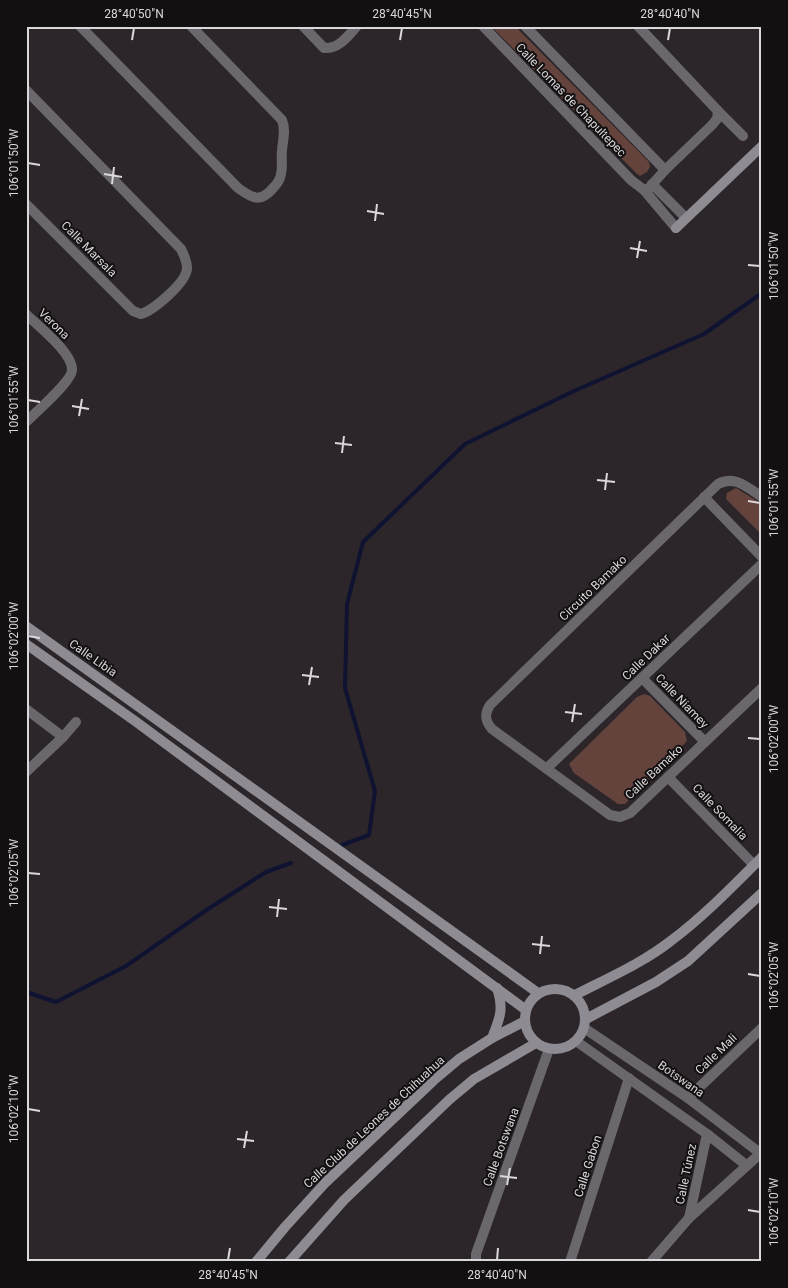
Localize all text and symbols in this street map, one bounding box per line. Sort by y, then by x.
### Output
text: 28°40'50"N [104,7,164,21]
text: 28°40'45"N [372,7,432,21]
text: 28°40'40"N [640,7,700,21]
street label: Calle Lomas de Chapultepec [513,40,629,160]
text: 106°01'50"W [7,129,21,197]
street label: Calle Marsala [58,218,120,280]
text: 106°01'50"W [767,232,781,300]
street label: Verona [36,306,72,342]
text: 106°01'55"W [7,366,21,434]
text: 106°01'55"W [767,469,781,537]
street label: Circuito Bamako [556,552,630,624]
text: 106°02'00"W [7,602,21,670]
street label: Calle Dakar [619,631,673,683]
street label: Calle Libia [66,636,120,680]
street label: Calle Niamey [653,671,712,731]
text: 106°02'00"W [767,705,781,773]
street label: Calle Bamako [622,742,686,802]
street label: Calle Somalia [690,781,750,843]
text: 106°02'05"W [7,839,21,907]
text: 106°02'05"W [767,942,781,1010]
street label: Calle Mali [692,1031,740,1077]
street label: Calle Club de Leones de Chihuahua [301,1053,447,1191]
street label: Botswana [655,1058,707,1100]
text: 106°02'10"W [7,1075,21,1143]
street label: Calle Botswana [480,1106,522,1188]
street label: Calle Gabon [571,1133,605,1199]
street label: Calle Túnez [673,1142,699,1206]
text: 106°02'10"W [767,1178,781,1246]
text: 28°40'45"N [198,1268,258,1282]
text: 28°40'40"N [467,1268,527,1282]

